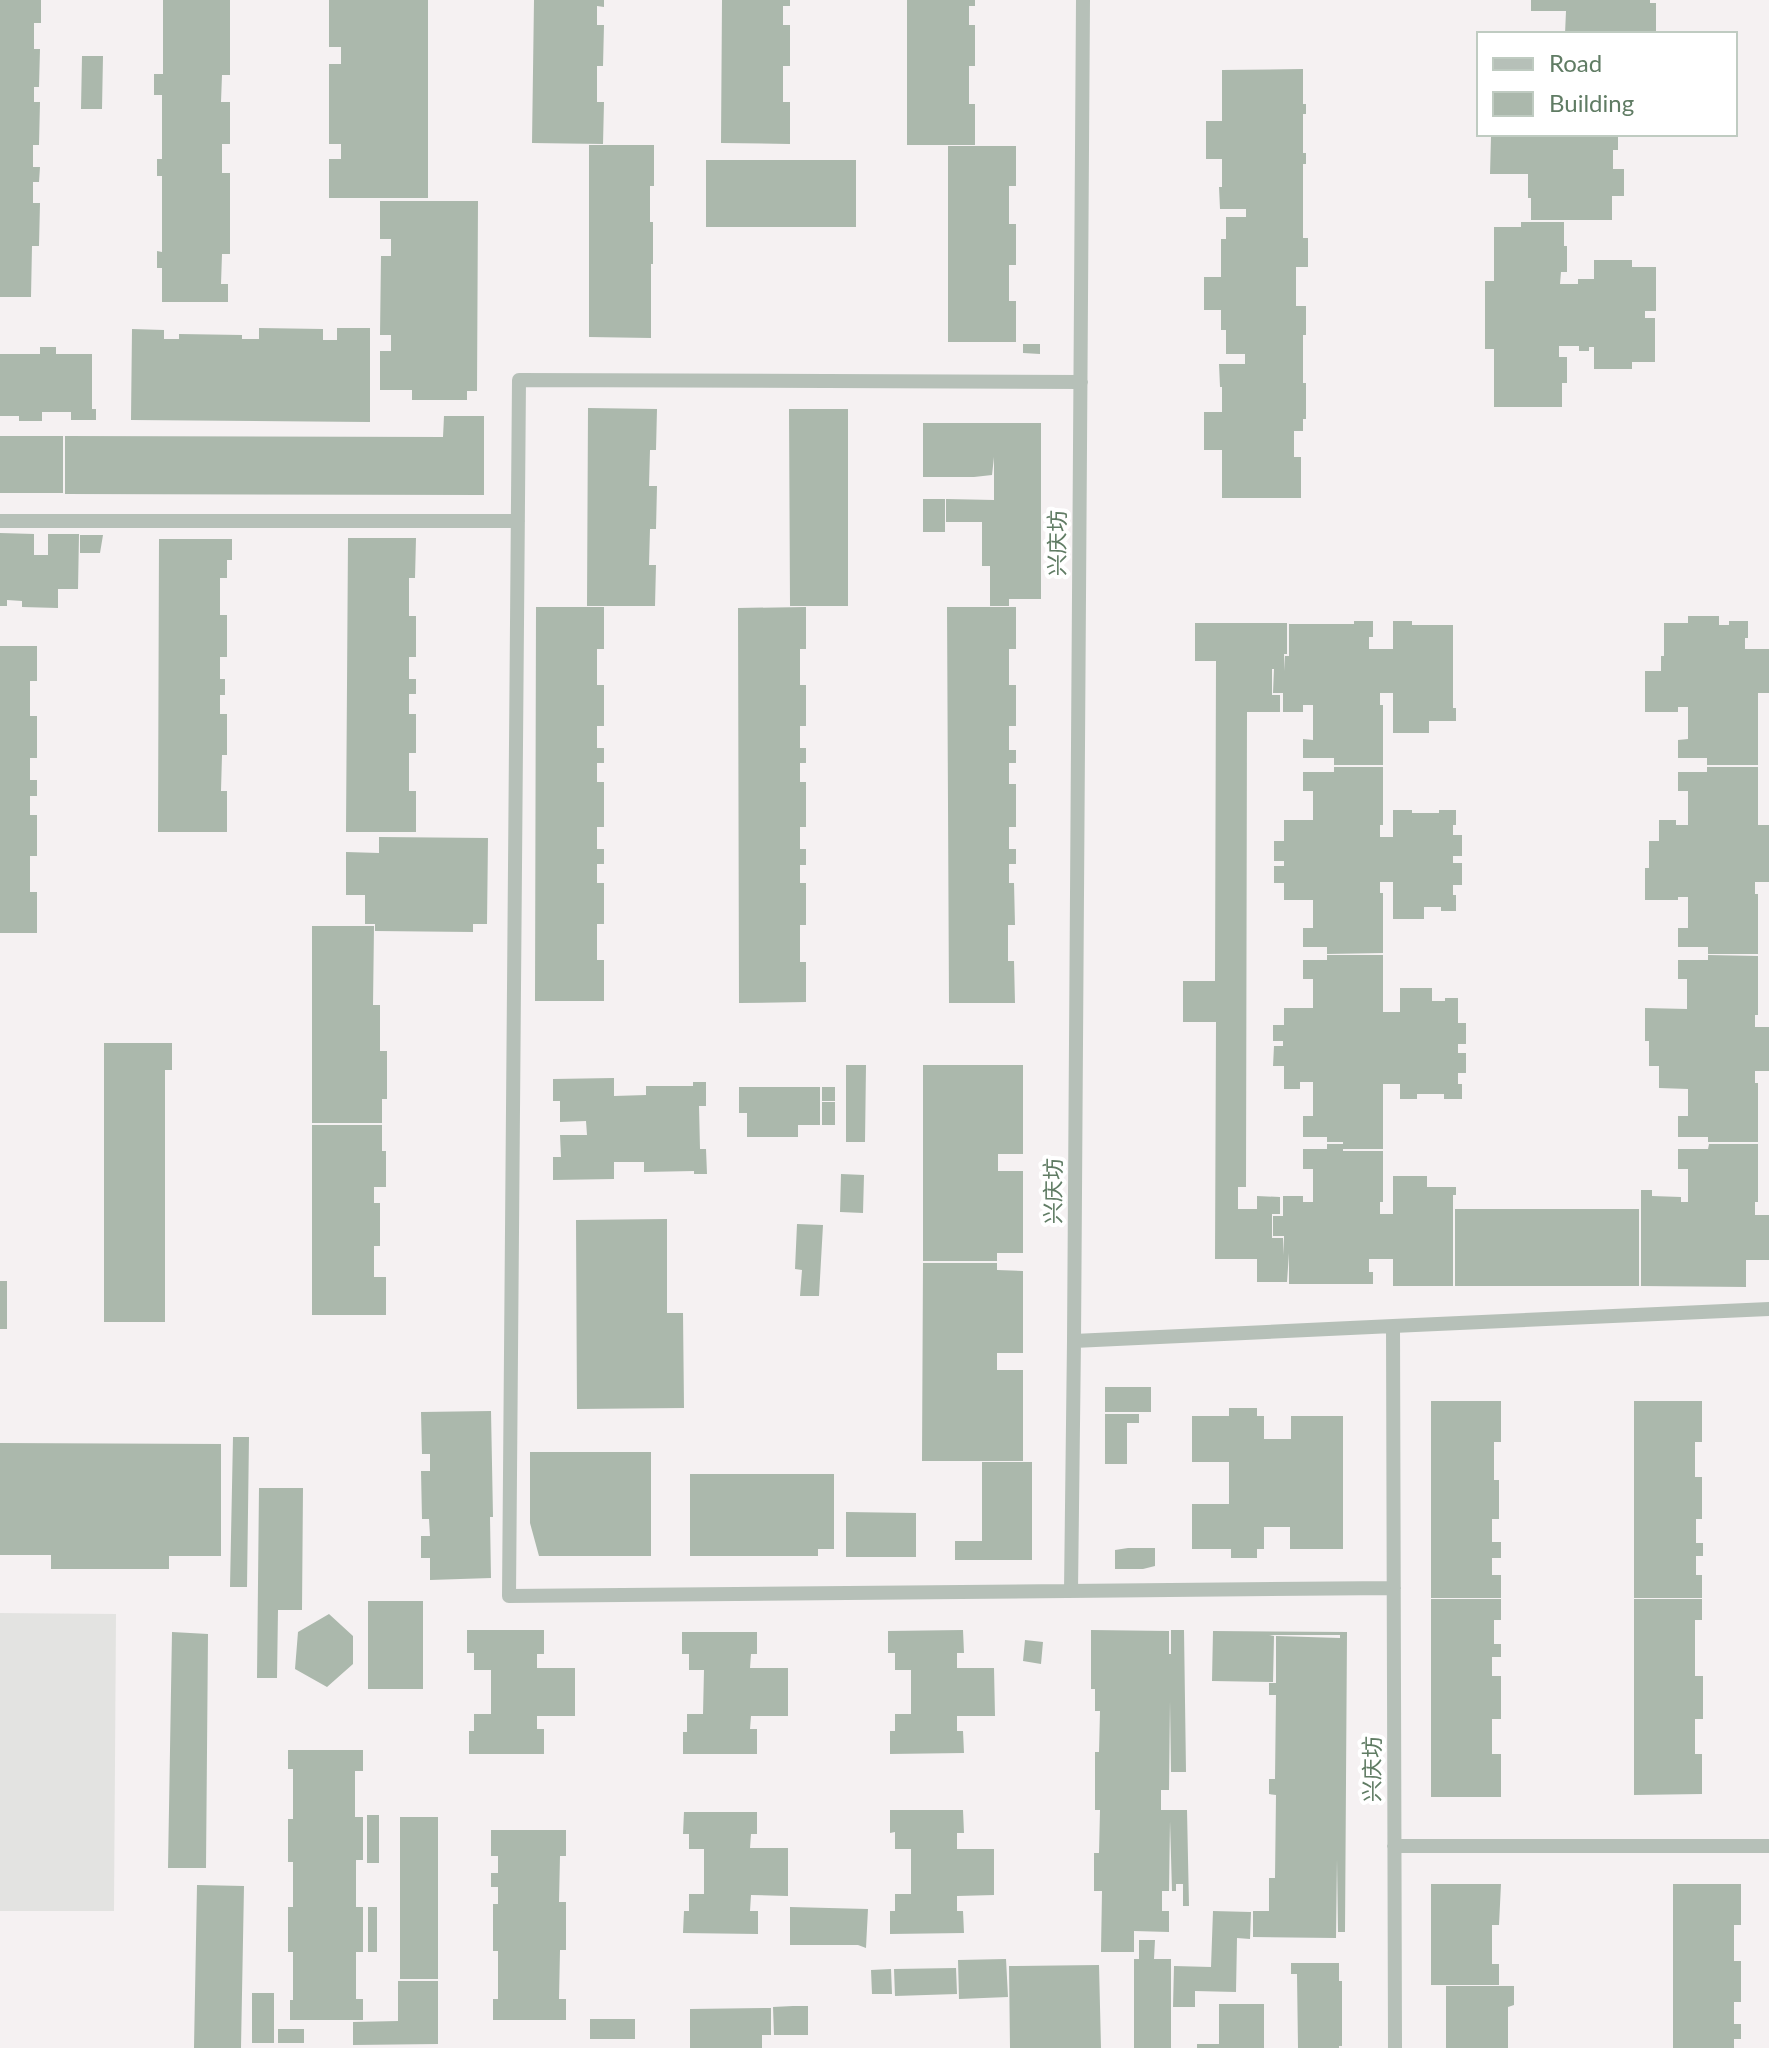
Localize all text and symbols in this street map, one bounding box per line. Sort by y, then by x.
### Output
legend [1477,32,1737,136]
text: Road [1549,48,1602,77]
text: Building [1549,88,1634,117]
street label: 兴庆坊 [1043,510,1070,576]
street label: 兴庆坊 [1039,1158,1066,1224]
street label: 兴庆坊 [1358,1736,1385,1802]

